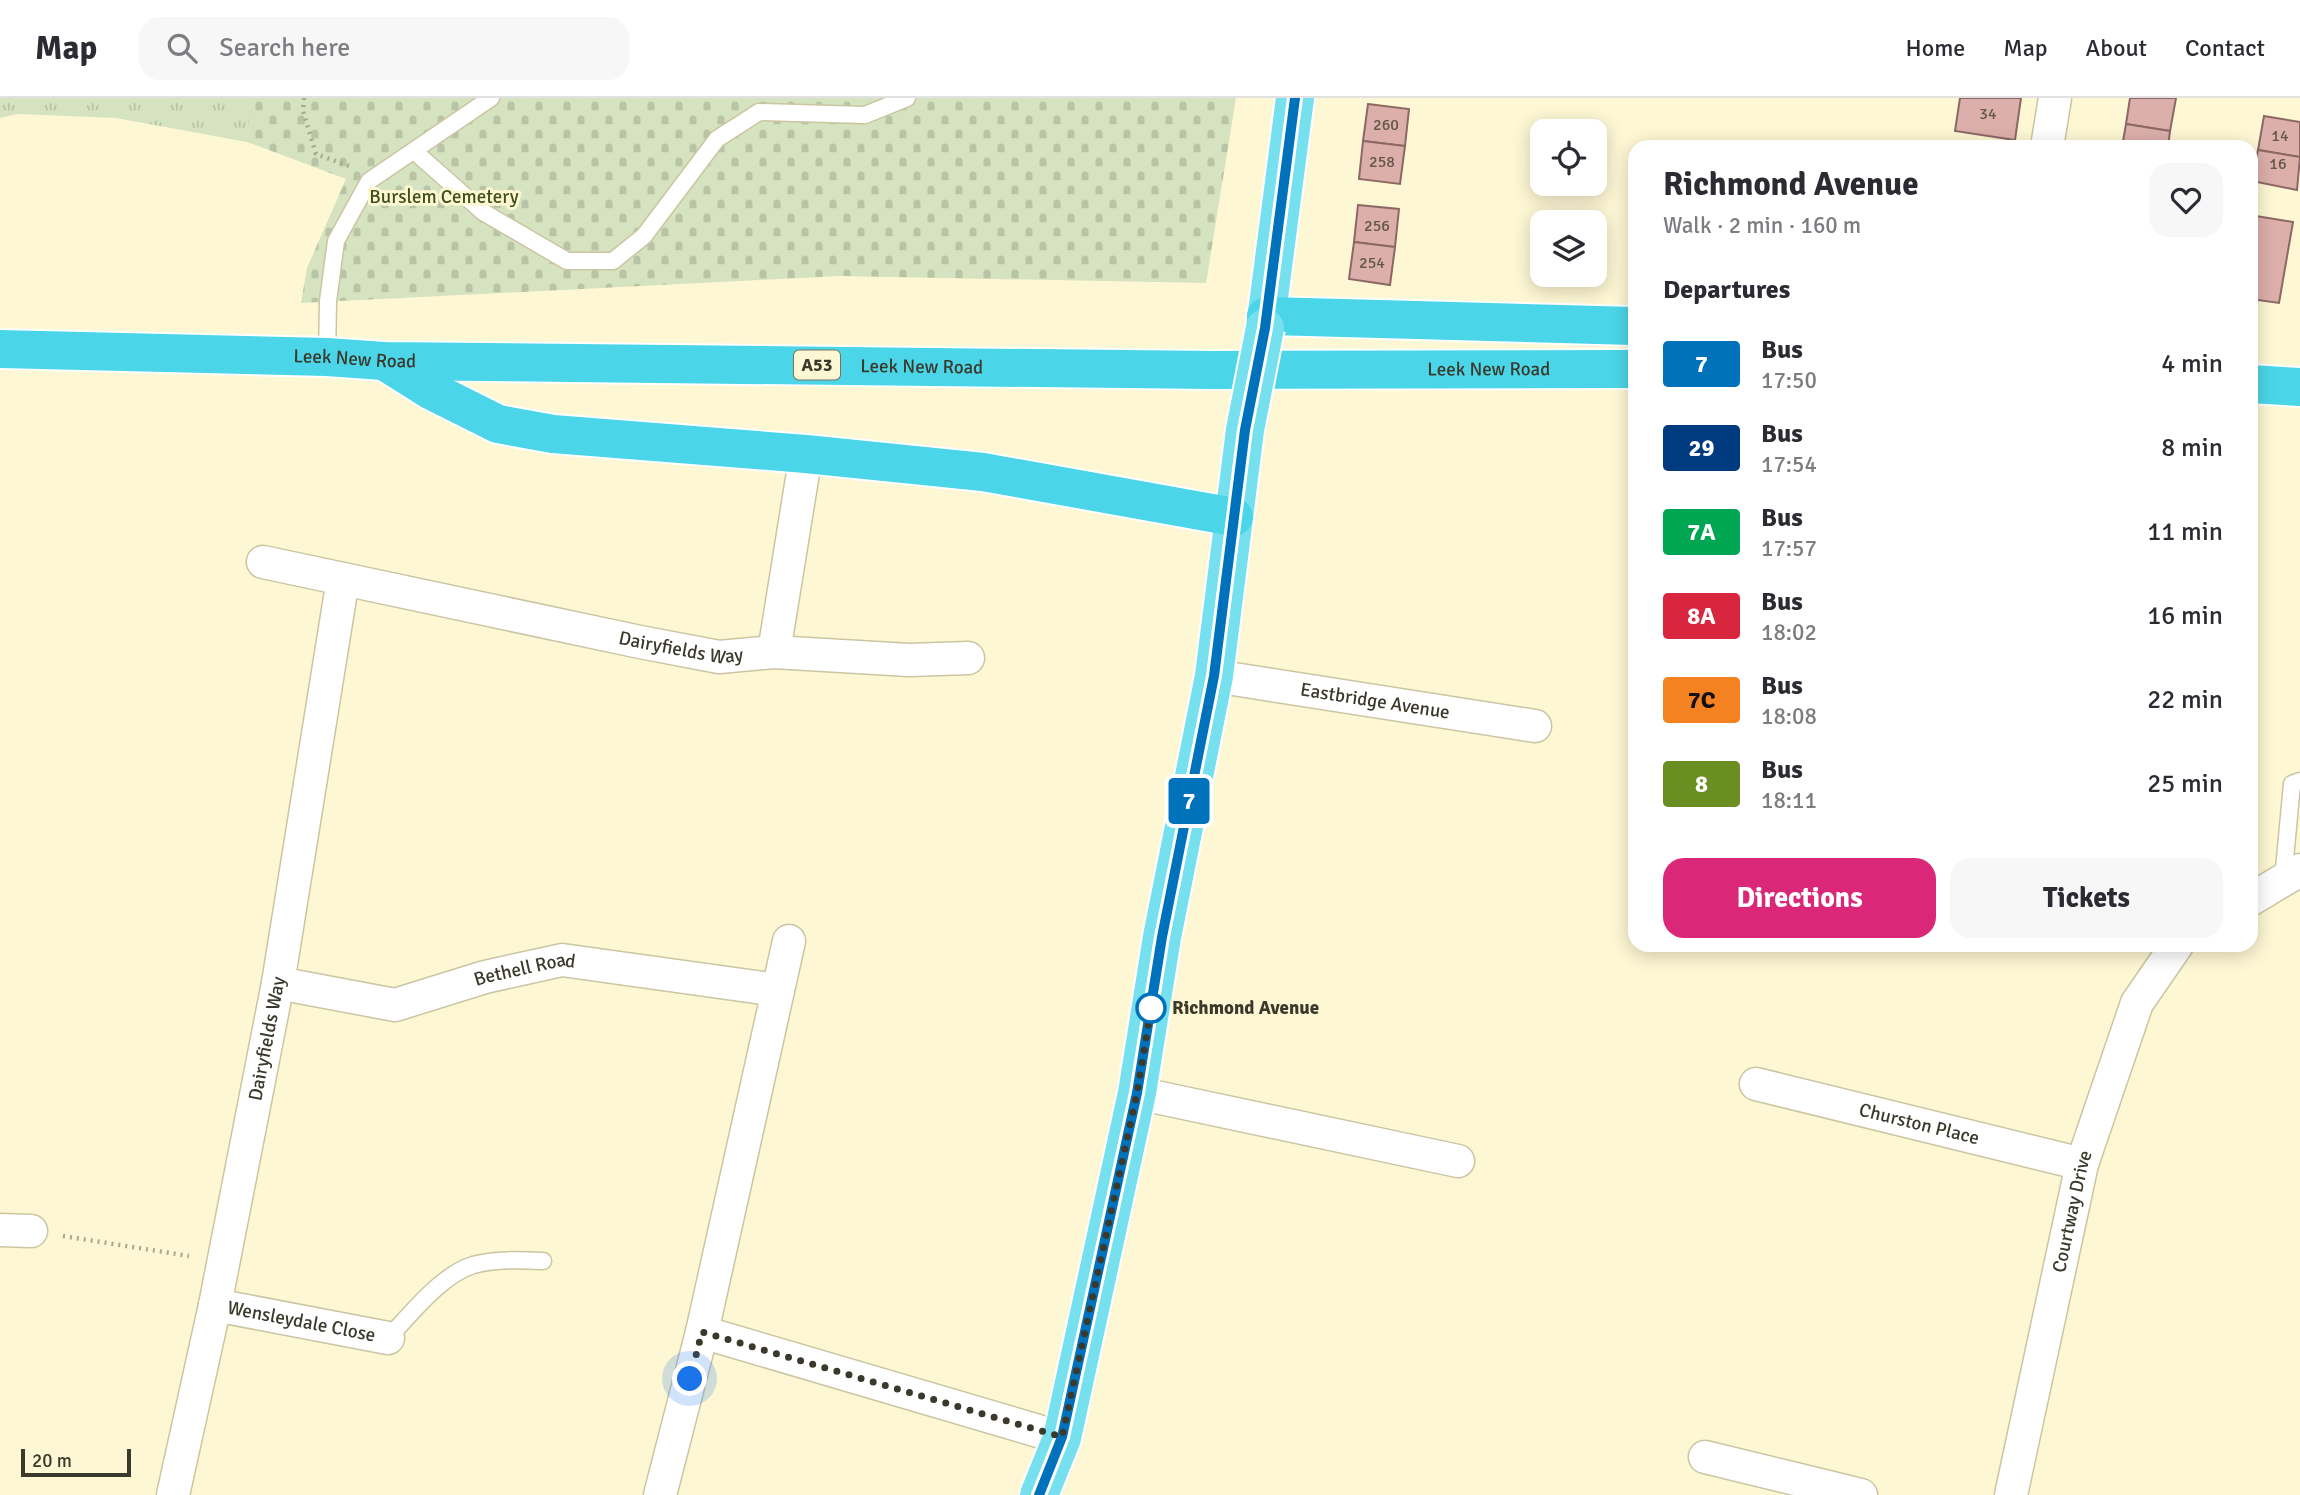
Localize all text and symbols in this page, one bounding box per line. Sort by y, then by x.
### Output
search box [139,17,629,80]
text: Map [35,28,97,69]
icon: search [163,29,201,67]
text: Search here [219,32,350,64]
text: Home [1905,33,1965,63]
text: Map [2003,33,2048,63]
text: About [2086,33,2147,63]
text: Contact [2185,33,2265,63]
house number: 34 [1979,104,1997,124]
house number: 260 [1373,115,1399,135]
map controls [1530,119,1607,287]
button: locate [1530,119,1607,196]
house number: 14 [2271,126,2289,146]
house number: 258 [1369,152,1395,172]
house number: 16 [2269,154,2287,174]
button: heart [2149,163,2223,237]
text: Richmond Avenue [1663,164,1919,205]
park label: Burslem Cemetery [369,185,519,209]
button: layers [1530,210,1607,287]
text: Walk · 2 min · 160 m [1663,211,1861,240]
house number: 256 [1364,216,1390,236]
house number: 254 [1359,253,1385,273]
text: Departures [1663,274,1790,306]
text: Bus [1761,334,1803,366]
street label: Leek New Road [293,344,416,373]
text: 4 min [2161,348,2223,380]
text: 7 [1695,349,1708,379]
road number: A53 [794,351,840,380]
street label: Leek New Road [860,354,983,380]
street label: Leek New Road [1427,357,1550,381]
text: 17:50 [1761,366,1817,395]
text: Bus [1761,418,1803,450]
text: 8 min [2161,432,2223,464]
text: 29 [1689,433,1714,463]
text: 17:54 [1761,450,1817,479]
text: Bus [1761,502,1803,534]
text: 11 min [2147,516,2223,548]
text: 7A [1687,517,1716,547]
text: 17:57 [1761,534,1817,563]
text: Bus [1761,586,1803,618]
text: 16 min [2147,600,2223,632]
text: 8A [1687,601,1716,631]
text: 18:02 [1761,618,1817,647]
street label: Dairyfields Way [617,626,744,670]
text: Bus [1761,670,1803,702]
street label: Eastbridge Avenue [1299,678,1452,725]
text: 22 min [2147,684,2223,716]
text: 7C [1688,685,1715,715]
text: 18:08 [1761,702,1817,731]
text: Bus [1761,754,1803,786]
text: 25 min [2147,768,2223,800]
text: 8 [1695,769,1708,799]
line badge: 7 [1166,778,1212,824]
text: 7 [1183,786,1195,816]
text: 18:11 [1761,786,1817,815]
button: Directions [1663,858,1936,938]
button: Tickets [1950,858,2223,938]
street label: Bethell Road [471,948,577,992]
street label: Dairyfields Way [243,975,291,1103]
marker: Richmond Avenue [1136,993,1166,1023]
place label: Richmond Avenue [1172,996,1319,1020]
street label: Churston Place [1857,1098,1982,1150]
street label: Courtway Drive [2047,1147,2098,1275]
street label: Wensleydale Close [225,1296,378,1347]
your location [672,1361,707,1396]
scale bar [21,1446,131,1478]
text: 20 m [32,1449,72,1473]

